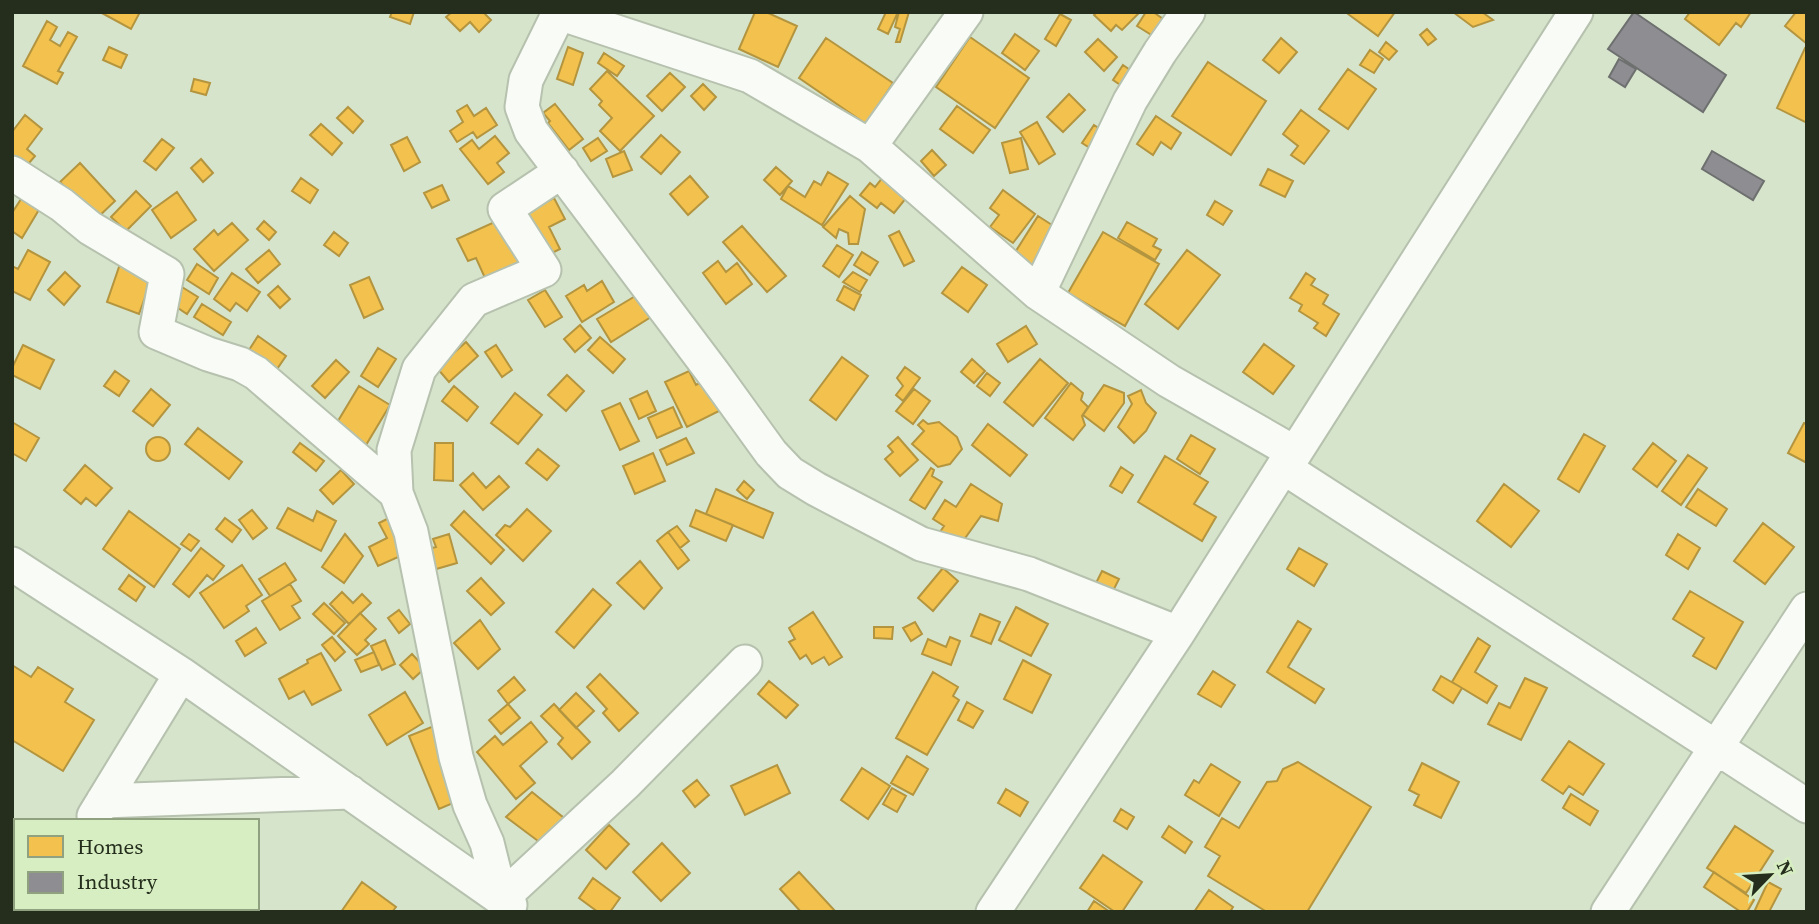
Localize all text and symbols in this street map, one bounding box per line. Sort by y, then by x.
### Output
legend [14,819,259,910]
text: Homes [77,832,143,861]
north arrow [1735,840,1805,910]
text: N [1771,856,1800,880]
text: Industry [77,867,157,896]

